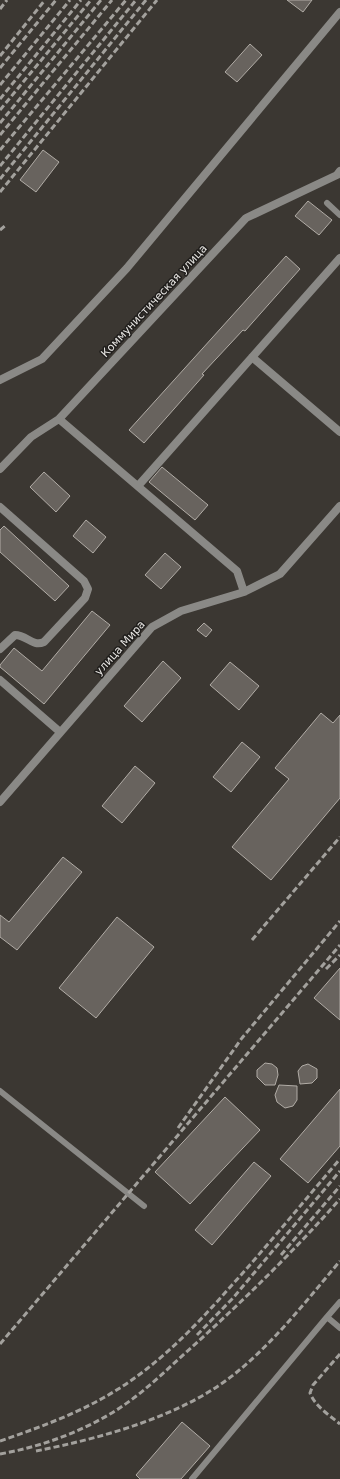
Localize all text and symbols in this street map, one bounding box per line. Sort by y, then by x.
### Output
street label: Коммунистическая улица [98,242,210,360]
street label: улица Мира [92,618,148,678]

